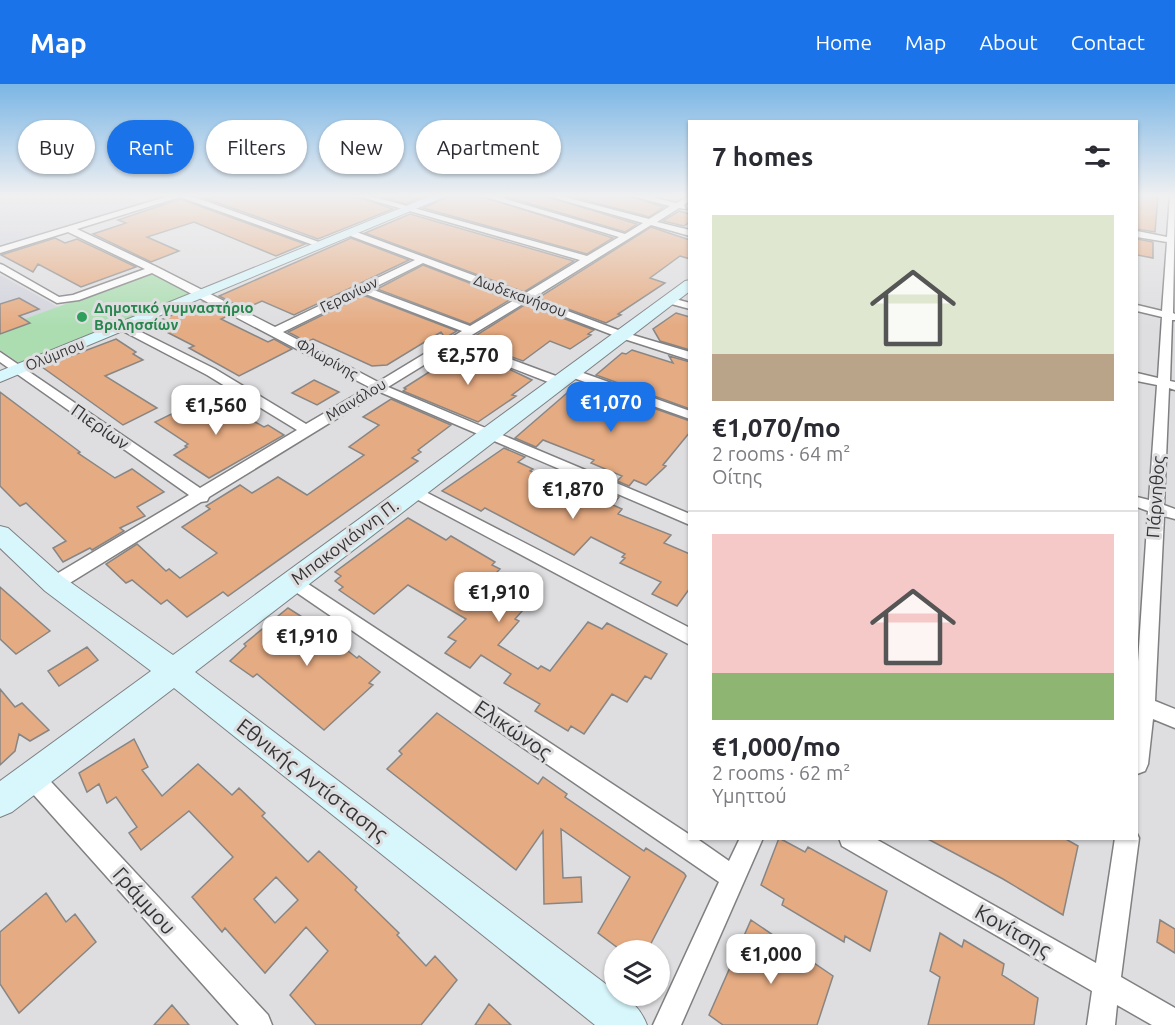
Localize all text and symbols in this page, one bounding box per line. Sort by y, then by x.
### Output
text: Map [30,27,87,58]
text: Home [815,30,872,54]
text: Map [905,30,946,54]
text: About [979,30,1038,54]
text: Contact [1071,30,1145,54]
chip: Buy [18,120,95,174]
chip: Rent [107,120,194,174]
chip: Filters [206,120,307,174]
chip: New [319,120,404,174]
chip: Apartment [416,120,561,174]
icon: filters [1081,140,1114,173]
text: 7 homes [712,142,813,171]
icon: home [859,254,967,362]
street label: Δωδεκανήσου [472,271,569,320]
street label: Γερανίων [317,273,380,316]
place label: Δημοτικό γυμναστήριο Βριλησσίων [94,299,254,333]
marker: Δημοτικό γυμναστήριο Βριλησσίων [75,310,89,324]
street label: Ολύμπου [23,335,87,374]
street label: Φλωρίνης [293,335,361,383]
pin: €2,570 [419,335,517,386]
text: €2,570 [437,343,499,366]
street label: Μαινάλου [323,375,389,424]
pin: €1,070 [562,382,660,433]
pin: €1,560 [167,385,265,436]
text: €1,070 [580,390,642,413]
text: €1,560 [185,393,247,416]
street label: Πιερίων [68,399,133,453]
text: €1,070/mo [712,413,841,442]
text: 2 rooms · 64 m² [712,442,850,465]
street label: Πάρνηθος [1142,455,1169,539]
text: Οίτης [712,465,762,488]
pin: €1,870 [524,469,622,520]
text: €1,870 [542,477,604,500]
street label: Μπακογιάννη Π. [287,494,402,588]
pin: €1,910 [450,572,548,623]
icon: home [859,573,967,681]
text: €1,910 [468,580,530,603]
pin: €1,910 [258,616,356,667]
text: €1,910 [276,624,338,647]
street label: Ελικώνος [470,695,557,764]
street label: Εθνικής Αντίστασης [232,713,393,846]
text: €1,000/mo [712,732,841,761]
text: 2 rooms · 62 m² [712,761,850,784]
text: Υμηττού [712,784,787,807]
street label: Γράμμου [108,862,181,939]
street label: Κονίτσης [971,899,1056,962]
pin: €1,000 [722,934,820,985]
map controls [604,940,670,1006]
button: layers [604,940,670,1006]
text: €1,000 [740,942,802,965]

